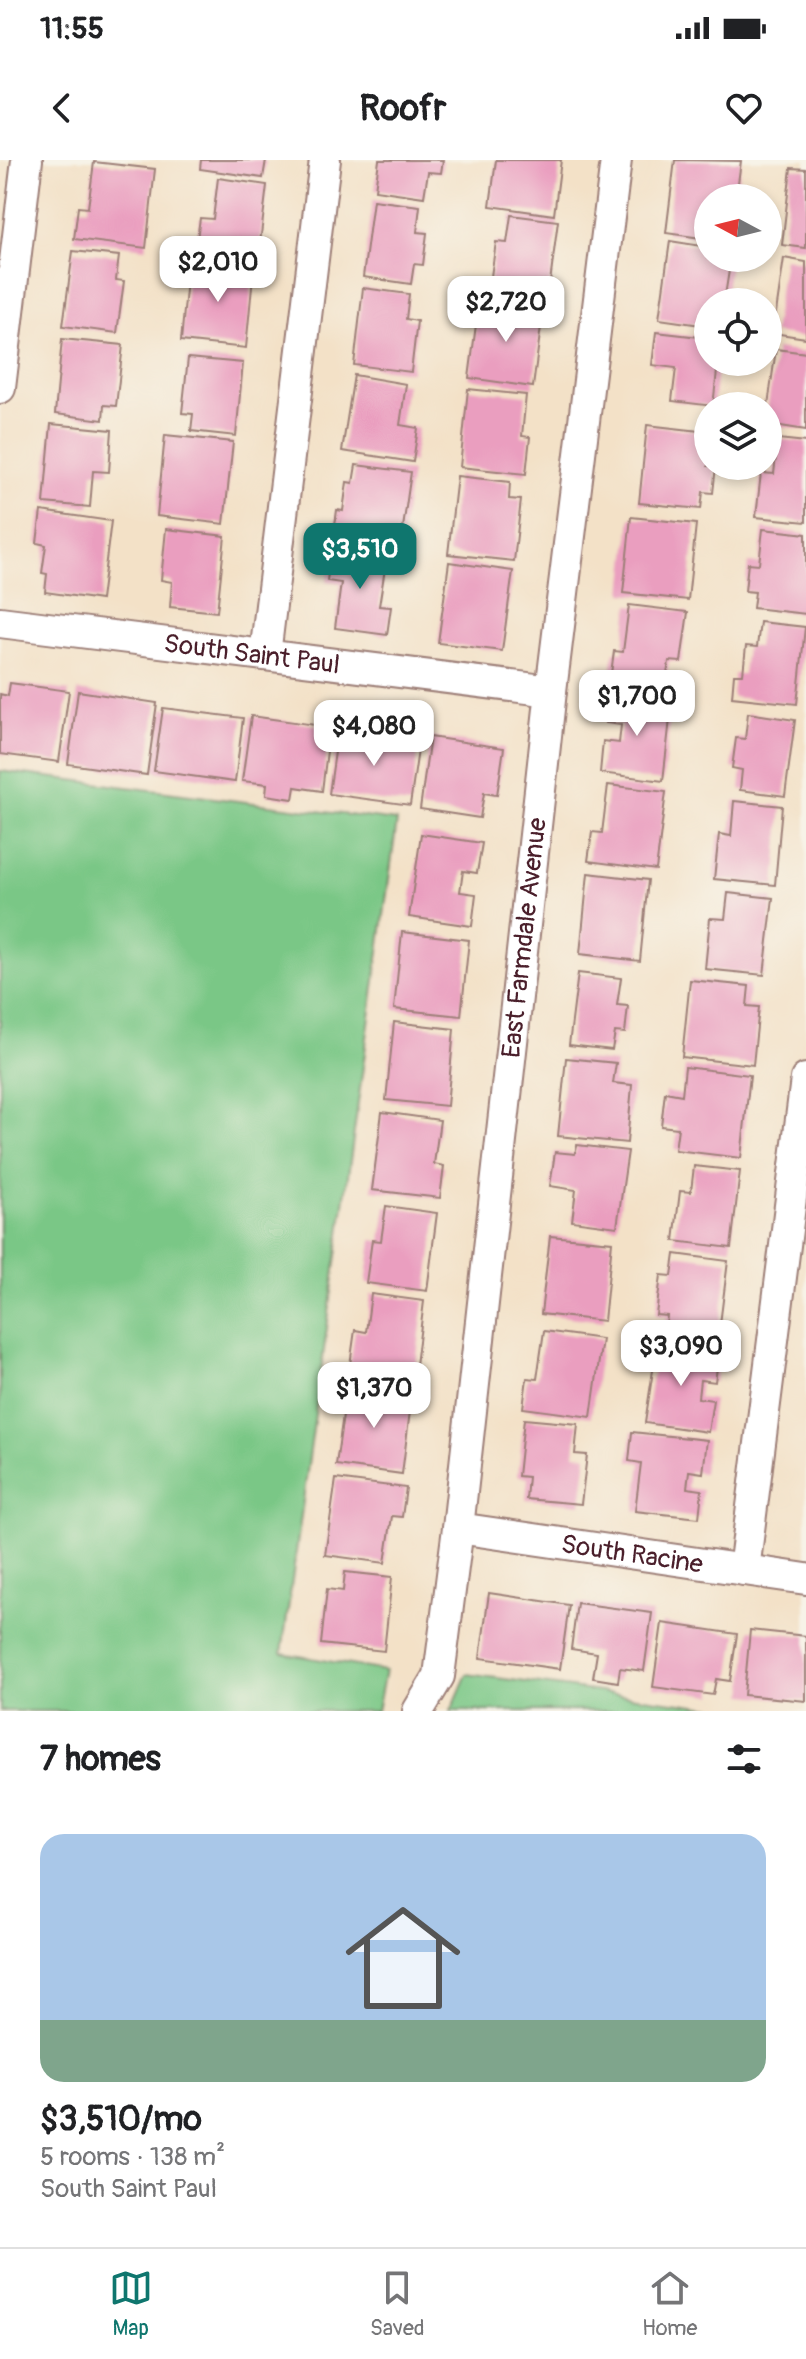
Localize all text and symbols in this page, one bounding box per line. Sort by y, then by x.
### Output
text: 11:55 [40,10,104,47]
icon: back [40,86,84,130]
text: Roofr [360,86,446,131]
icon: heart [722,86,766,130]
north arrow [694,184,782,272]
map controls [694,184,782,480]
pin: $2,010 [153,236,283,304]
text: $2,010 [178,246,258,278]
pin: $2,720 [441,276,571,344]
text: $2,720 [465,286,547,318]
button: locate [694,288,782,376]
button: layers [694,392,782,480]
pin: $3,510 [295,523,425,591]
text: $3,510 [321,533,399,565]
street label: South Saint Paul [162,628,342,681]
pin: $1,700 [572,670,702,738]
text: $1,700 [597,680,677,712]
pin: $4,080 [309,700,439,768]
text: $4,080 [332,710,416,742]
street label: East Farmdale Avenue [495,816,554,1060]
pin: $3,090 [616,1320,746,1388]
text: $3,090 [639,1330,723,1362]
pin: $1,370 [309,1362,439,1430]
text: $1,370 [336,1372,412,1404]
street label: South Racine [559,1528,705,1581]
icon: filters [722,1737,766,1781]
text: 7 homes [40,1738,161,1781]
icon: home [331,1886,475,2030]
text: $3,510/mo [40,2098,202,2141]
text: 5 rooms · 138 m² [40,2141,225,2173]
text: South Saint Paul [40,2173,217,2205]
tab: Map [109,2266,153,2342]
tab: Saved [370,2266,425,2342]
tab: Home [642,2266,697,2342]

